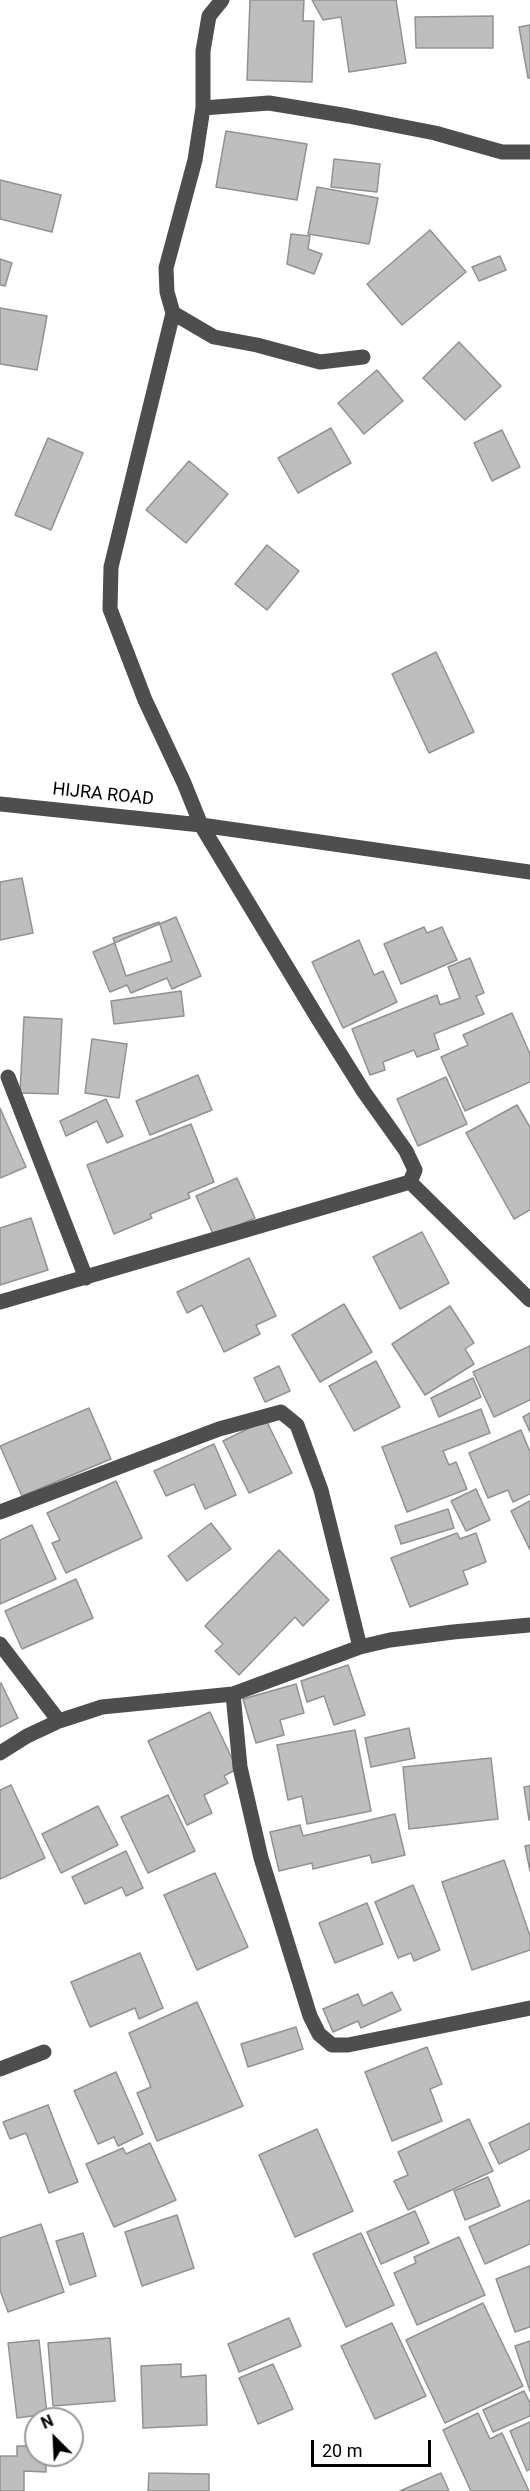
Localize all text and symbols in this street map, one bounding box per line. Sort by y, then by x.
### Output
street label: HIJRA ROAD [51,779,155,811]
north arrow [24,2407,84,2467]
text: N [38,2411,56,2433]
scale bar [314,2428,434,2466]
text: 20 m [322,2440,362,2461]

